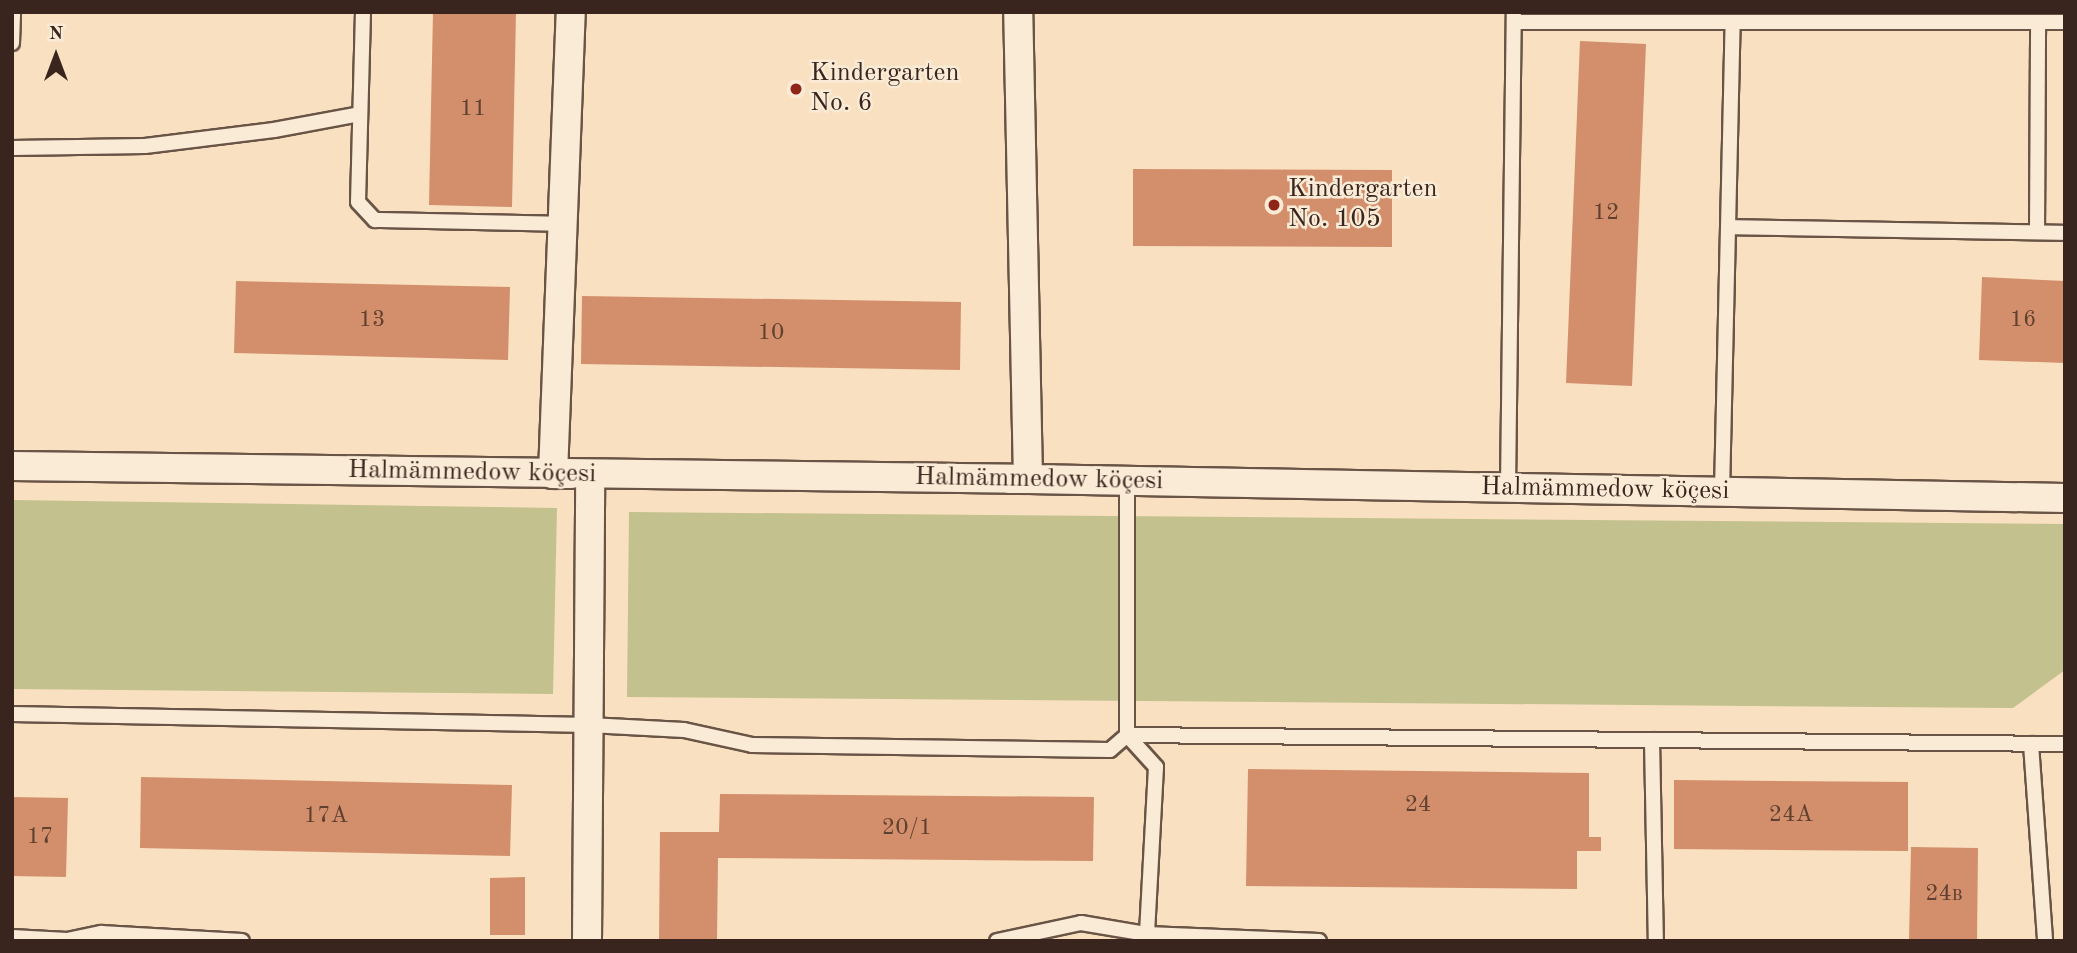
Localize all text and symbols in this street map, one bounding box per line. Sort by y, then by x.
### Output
north arrow [21,21,91,91]
text: N [49,25,63,44]
place label: Kindergarten No. 6 [810,58,960,119]
marker: Kindergarten No. 6 [788,81,804,97]
house number: 11 [460,95,486,123]
place label: Kindergarten No. 105 [1288,174,1438,235]
marker: Kindergarten No. 105 [1266,197,1282,213]
house number: 12 [1593,199,1619,227]
house number: 13 [359,306,385,334]
house number: 16 [2010,306,2036,334]
house number: 10 [758,319,784,347]
street label: Halmämmedow köçesi [347,455,597,491]
street label: Halmämmedow köçesi [914,462,1164,498]
street label: Halmämmedow köçesi [1480,472,1730,508]
house number: 24 [1405,791,1431,819]
house number: 24A [1769,801,1813,829]
house number: 17A [304,802,348,830]
house number: 20/1 [882,814,932,842]
house number: 17 [27,823,53,851]
house number: 24в [1925,880,1963,908]

